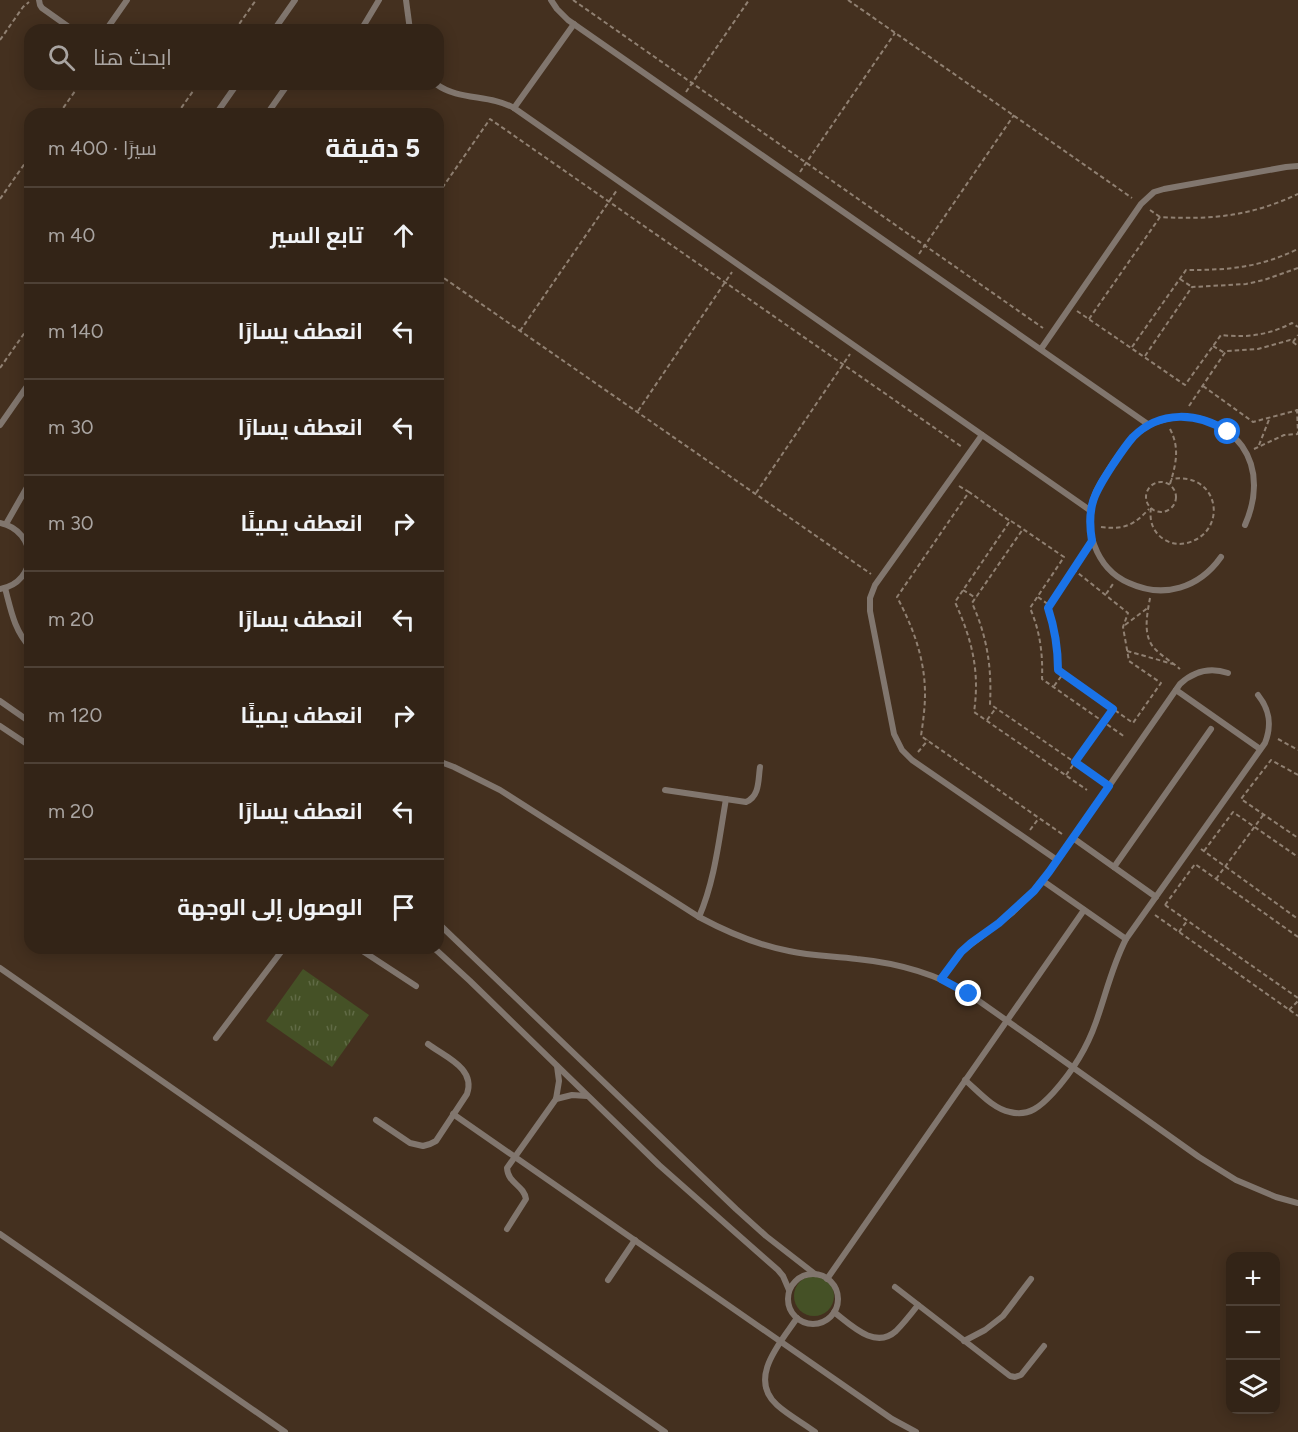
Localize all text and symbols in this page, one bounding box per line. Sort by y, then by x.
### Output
search box [24,24,444,90]
icon: search [45,41,78,74]
text: ابحث هنا [93,44,172,71]
text: 5 دقيقة [325,132,420,164]
text: سيرًا · 400 m [48,136,157,160]
icon: ahead [387,219,420,252]
text: تابع السير [270,222,363,249]
text: 40 m [48,223,95,247]
icon: left [387,315,420,348]
text: انعطف يسارًا [238,318,363,345]
text: 140 m [48,319,103,343]
icon: left [387,411,420,444]
text: انعطف يسارًا [238,414,363,441]
text: 30 m [48,415,94,439]
route start [1214,418,1240,444]
icon: right [387,507,420,540]
text: انعطف يمينًا [240,510,363,537]
text: 30 m [48,511,94,535]
icon: left [387,603,420,636]
text: انعطف يسارًا [238,606,363,633]
text: 20 m [48,607,94,631]
icon: right [387,699,420,732]
text: انعطف يمينًا [240,702,363,729]
text: 120 m [48,703,102,727]
icon: left [387,795,420,828]
text: انعطف يسارًا [238,798,363,825]
text: 20 m [48,799,94,823]
icon: arrive [387,891,420,924]
text: الوصول إلى الوجهة [177,894,363,921]
route end [955,980,981,1006]
map controls [1226,1252,1280,1414]
button: + [1226,1252,1280,1306]
button: − [1226,1306,1280,1360]
button: layers [1226,1360,1280,1414]

